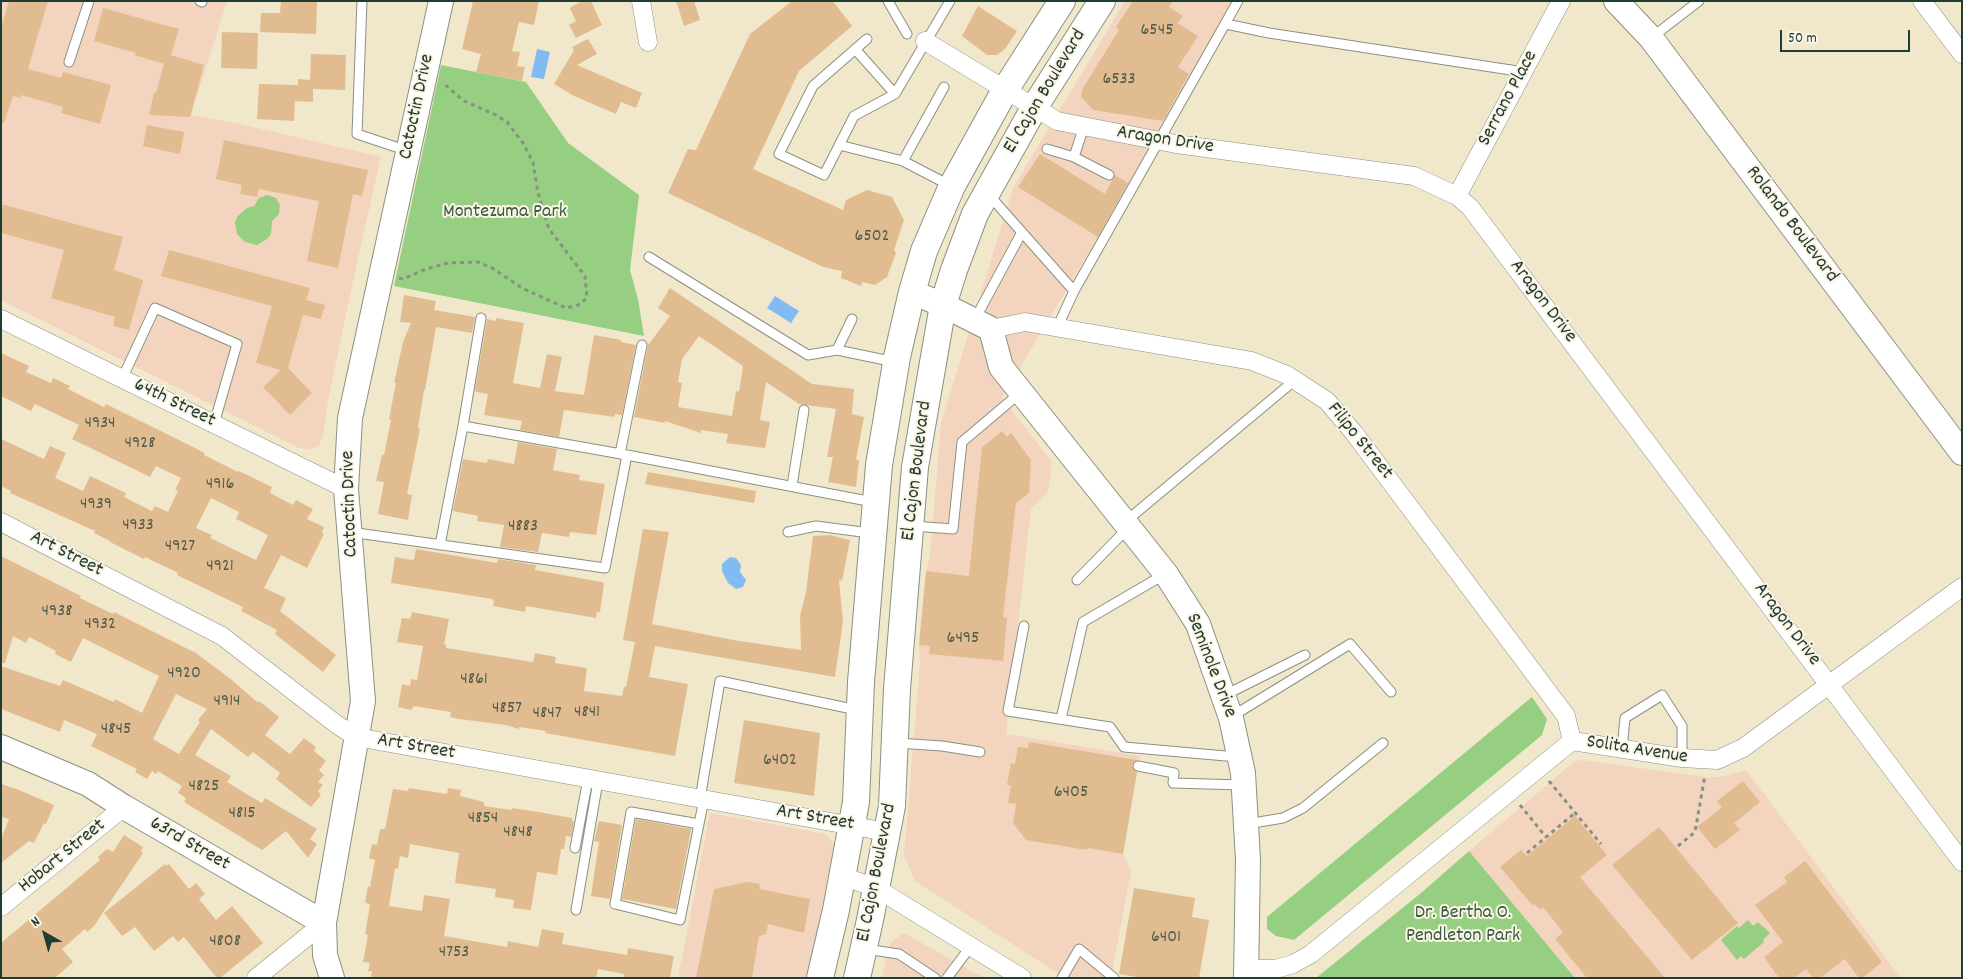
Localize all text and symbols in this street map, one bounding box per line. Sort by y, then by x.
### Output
scale bar [1783,20,1913,52]
house number: 6545 [1141,21,1173,43]
street label: El Cajon Boulevard [999,26,1093,158]
text: 50 m [1788,28,1817,50]
street label: Serrano Place [1474,47,1544,151]
street label: Catoctin Drive [395,52,441,162]
house number: 6533 [1102,70,1136,92]
street label: Aragon Drive [1115,122,1215,160]
street label: Rolando Boulevard [1739,162,1843,288]
park label: Montezuma Park [443,201,567,225]
house number: 6502 [855,227,889,249]
street label: Aragon Drive [1503,256,1581,348]
street label: 64th Street [129,374,219,434]
street label: Filipo Street [1321,399,1397,485]
street label: El Cajon Boulevard [898,400,938,542]
house number: 4934 [84,414,116,436]
house number: 4928 [125,434,155,456]
street label: Catoctin Drive [337,450,365,558]
house number: 4916 [206,475,234,497]
house number: 4939 [80,495,112,517]
house number: 4933 [122,516,154,538]
house number: 4883 [508,517,538,539]
street label: Art Street [25,526,107,584]
house number: 4927 [165,537,195,559]
house number: 4921 [206,557,234,579]
street label: Aragon Drive [1747,579,1825,671]
house number: 4938 [42,602,72,624]
street label: Seminole Drive [1179,610,1241,722]
house number: 4932 [84,615,116,637]
house number: 6495 [947,629,979,651]
house number: 4920 [167,664,201,686]
house number: 4861 [460,670,488,692]
house number: 4914 [213,692,241,714]
house number: 4857 [492,699,522,721]
house number: 4841 [574,703,600,725]
house number: 4847 [532,704,562,726]
house number: 4845 [101,720,131,742]
street label: Art Street [375,729,457,767]
street label: Solita Avenue [1585,731,1689,771]
house number: 6402 [763,751,797,773]
house number: 4825 [189,777,219,799]
house number: 6405 [1054,783,1088,805]
street label: Art Street [774,800,856,838]
street label: El Cajon Boulevard [853,802,903,944]
house number: 4815 [229,804,255,826]
house number: 4854 [468,809,498,831]
street label: 63rd Street [145,812,233,878]
street label: Hobart Street [15,815,111,899]
house number: 4848 [503,823,533,845]
park label: Dr. Bertha O. Pendleton Park [1406,902,1520,949]
north arrow [20,909,70,959]
text: N [27,912,45,932]
house number: 6401 [1151,928,1181,950]
house number: 4808 [209,932,241,954]
house number: 4753 [439,943,469,965]

